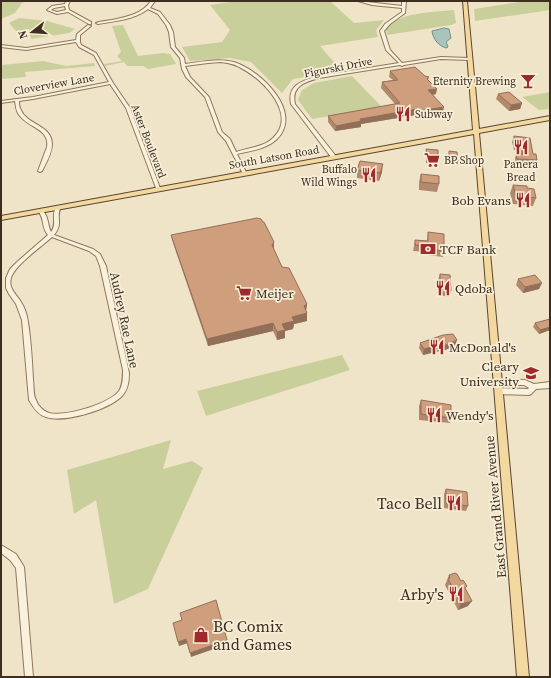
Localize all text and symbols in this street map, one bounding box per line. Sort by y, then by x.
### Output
north arrow [12,12,52,52]
text: N [15,29,31,41]
street label: Figurski Drive [303,53,374,81]
street label: Cloverview Lane [13,70,96,99]
bar icon: Eternity Brewing [519,72,537,90]
place label: Eternity Brewing [433,74,516,89]
street label: Aster Boulevard [128,102,170,181]
restaurant icon: Subway [394,105,412,123]
place label: Subway [415,107,453,122]
restaurant icon: Panera Bread [512,138,530,156]
street label: South Latson Road [228,142,321,173]
supermarket icon: BP Shop [423,151,441,169]
place label: BP Shop [444,153,484,168]
place label: Panera Bread [504,157,539,185]
place label: Buffalo Wild Wings [301,162,357,190]
restaurant icon: Buffalo Wild Wings [360,166,378,184]
restaurant icon: Bob Evans [514,191,532,209]
place label: Bob Evans [451,192,511,209]
bank icon: TCF Bank [419,240,437,258]
place label: TCF Bank [440,241,497,258]
street label: Audrey Rae Lane [106,270,143,370]
restaurant icon: Qdoba [434,279,452,297]
place label: Qdoba [455,280,493,297]
supermarket icon: Meijer [235,284,253,302]
place label: Meijer [256,285,294,302]
restaurant icon: McDonald's [428,338,446,356]
place label: McDonald's [449,339,516,356]
place label: Cleary University [460,358,519,390]
school or university icon: Cleary University [522,364,540,382]
restaurant icon: Wendy's [425,406,443,424]
place label: Wendy's [446,407,494,424]
street label: East Grand River Avenue [481,435,510,579]
place label: Taco Bell [377,492,442,514]
restaurant icon: Taco Bell [445,494,463,512]
place label: Arby's [400,583,444,605]
restaurant icon: Arby's [447,585,465,603]
place label: BC Comix and Games [213,615,292,655]
shop icon: BC Comix and Games [192,626,210,644]

